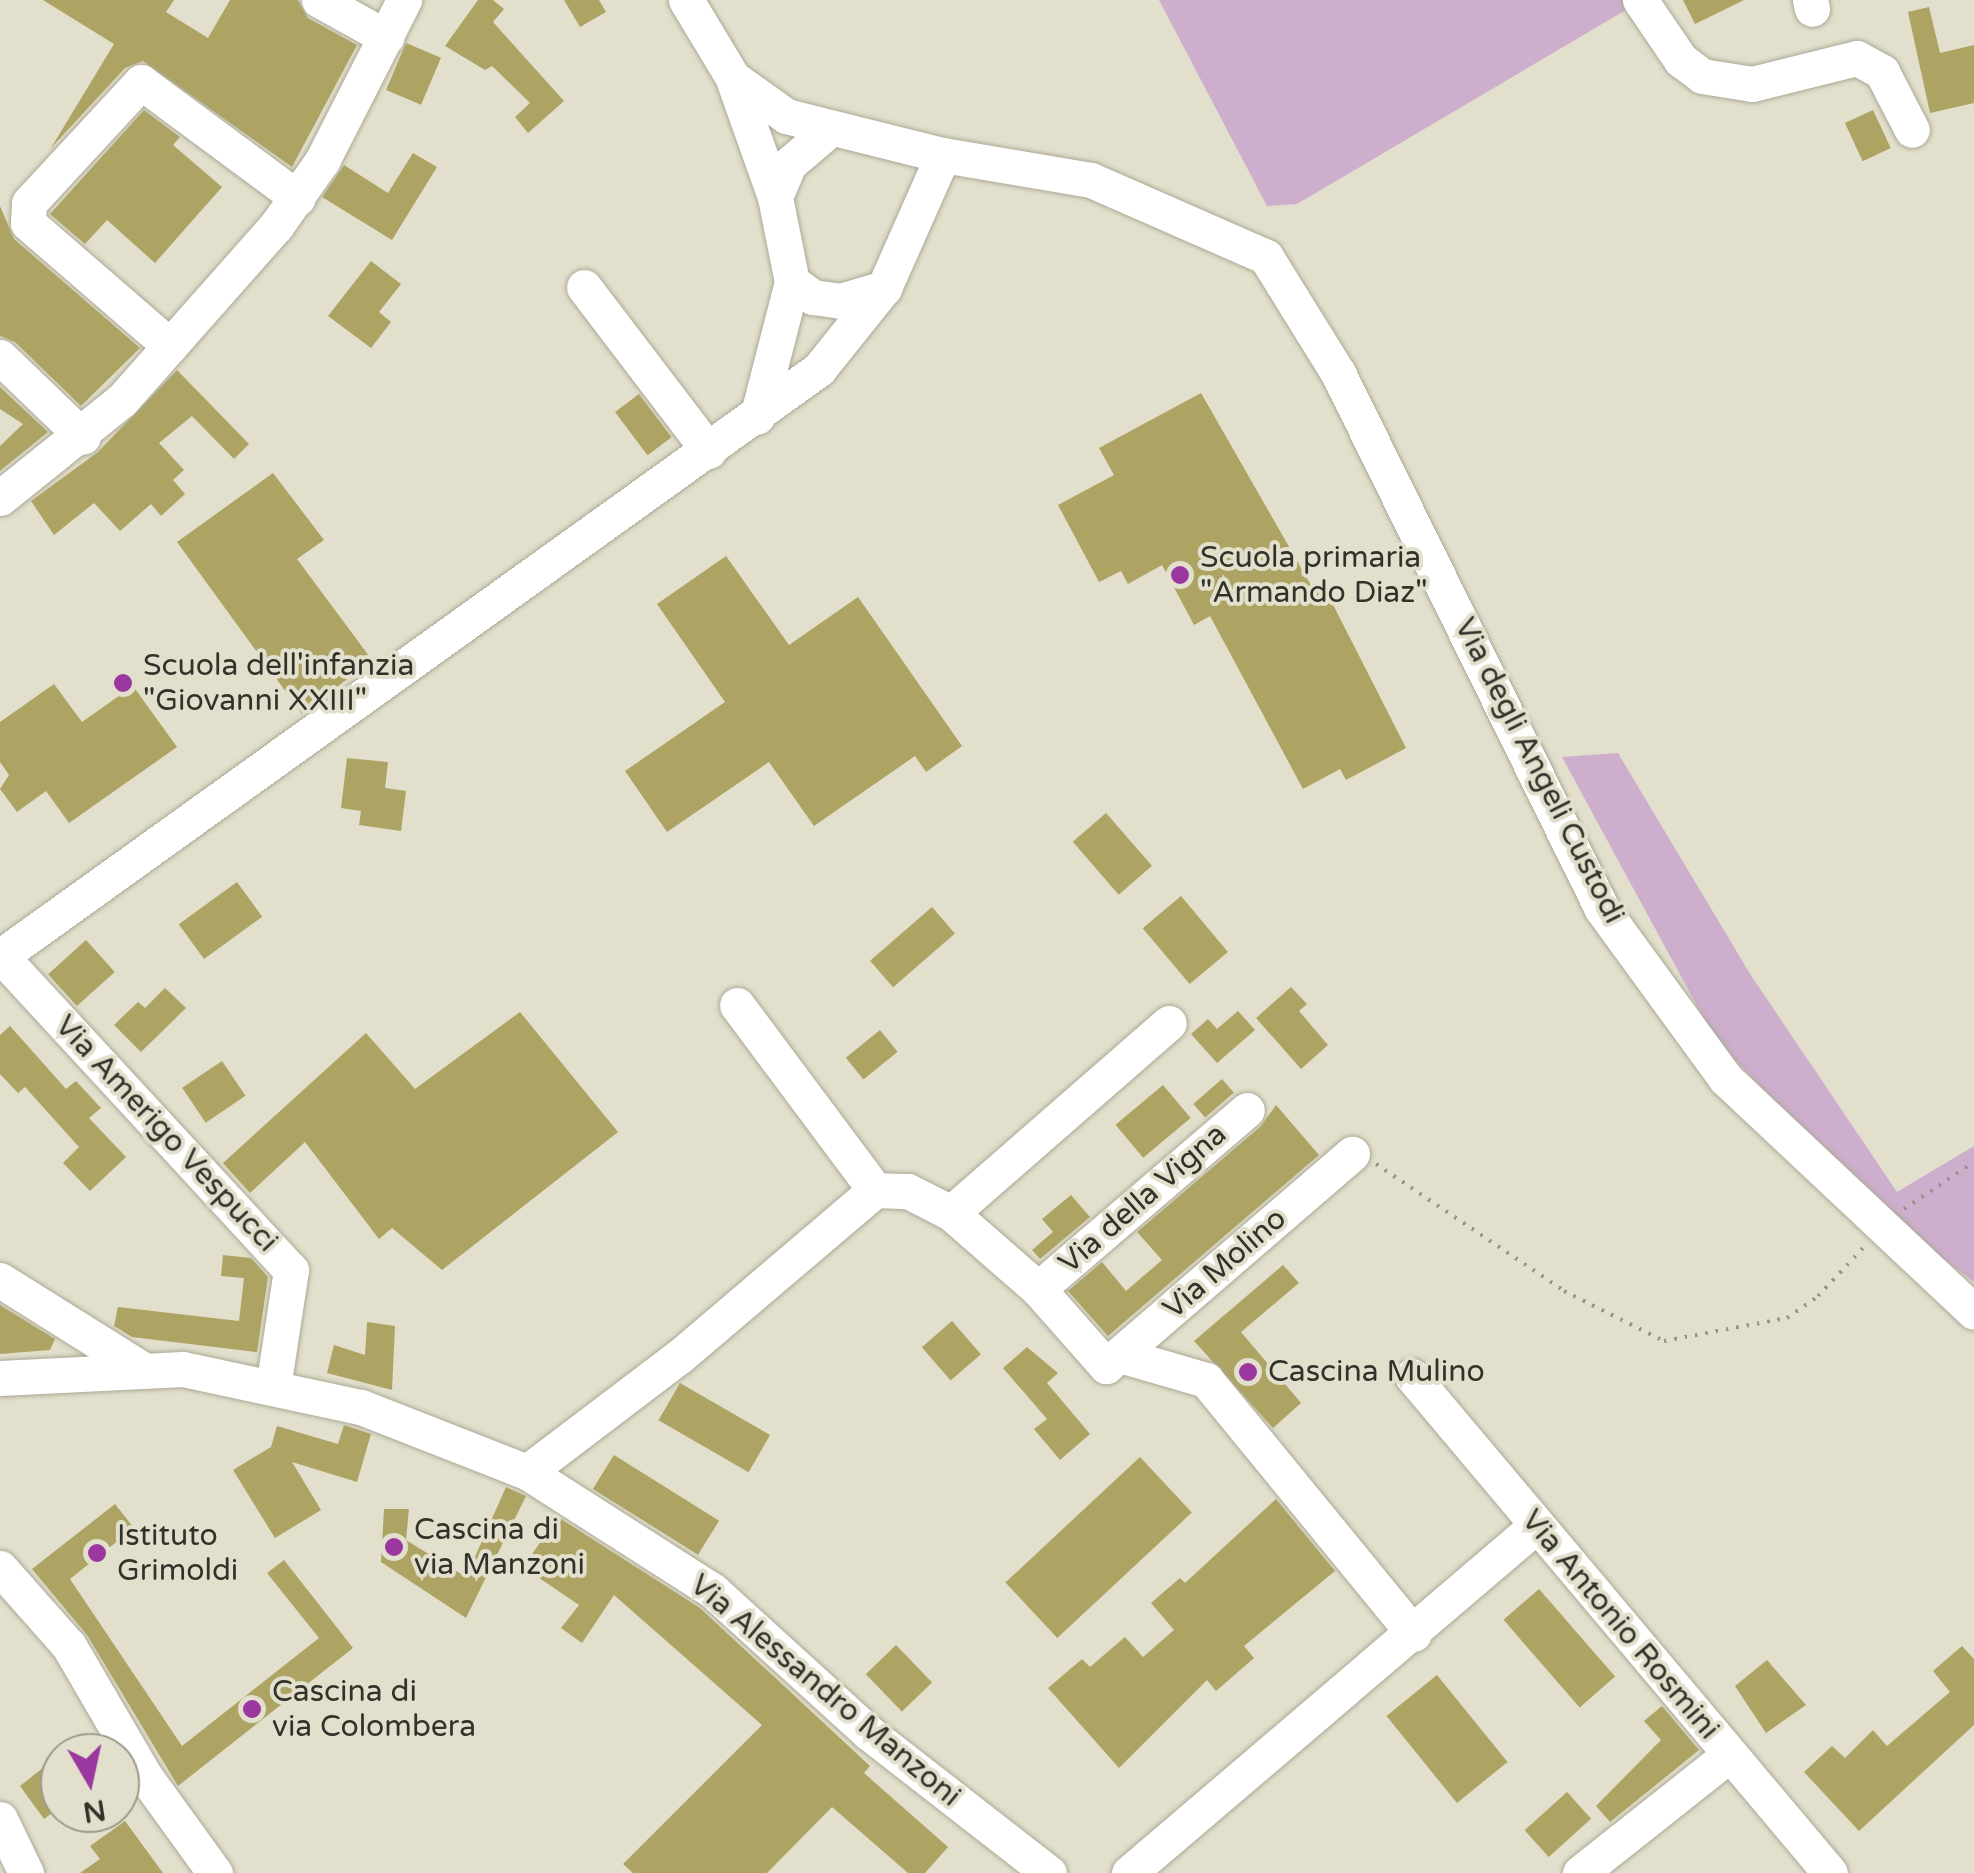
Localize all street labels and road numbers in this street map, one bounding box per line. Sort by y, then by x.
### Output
street label: Via degli Angeli Custodi [1446,612,1632,930]
street label: Via Amerigo Vespucci [47,1008,285,1260]
street label: Via della Vigna [1052,1116,1234,1282]
street label: Via Molino [1156,1201,1294,1327]
street label: Via Antonio Rosmini [1513,1503,1727,1747]
street label: Via Alessandro Manzoni [682,1567,968,1815]

